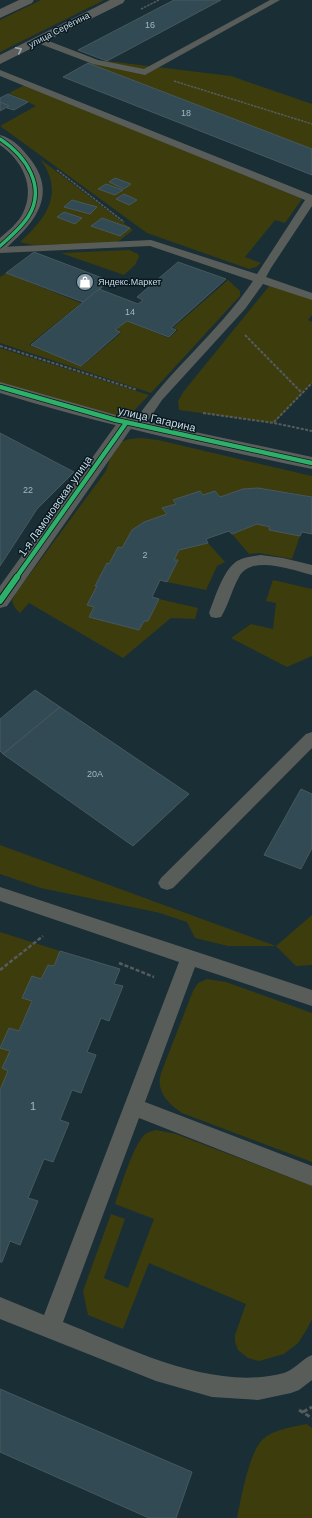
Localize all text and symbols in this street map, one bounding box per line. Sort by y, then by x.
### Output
street label: улица Серёгина [27,10,91,50]
house number: 16 [145,20,155,30]
one-way arrow [15,47,22,55]
house number: 18 [181,108,191,118]
shop icon: Яндекс.Маркет [75,272,95,292]
place label: Яндекс.Маркет [98,277,161,287]
house number: 14 [125,307,135,317]
street label: улица Гагарина [117,404,198,434]
street label: 1-я Ламоновская улица [16,453,95,558]
house number: 22 [23,485,33,495]
house number: 2 [142,550,148,560]
house number: 20А [87,769,103,779]
house number: 1 [30,1100,36,1112]

